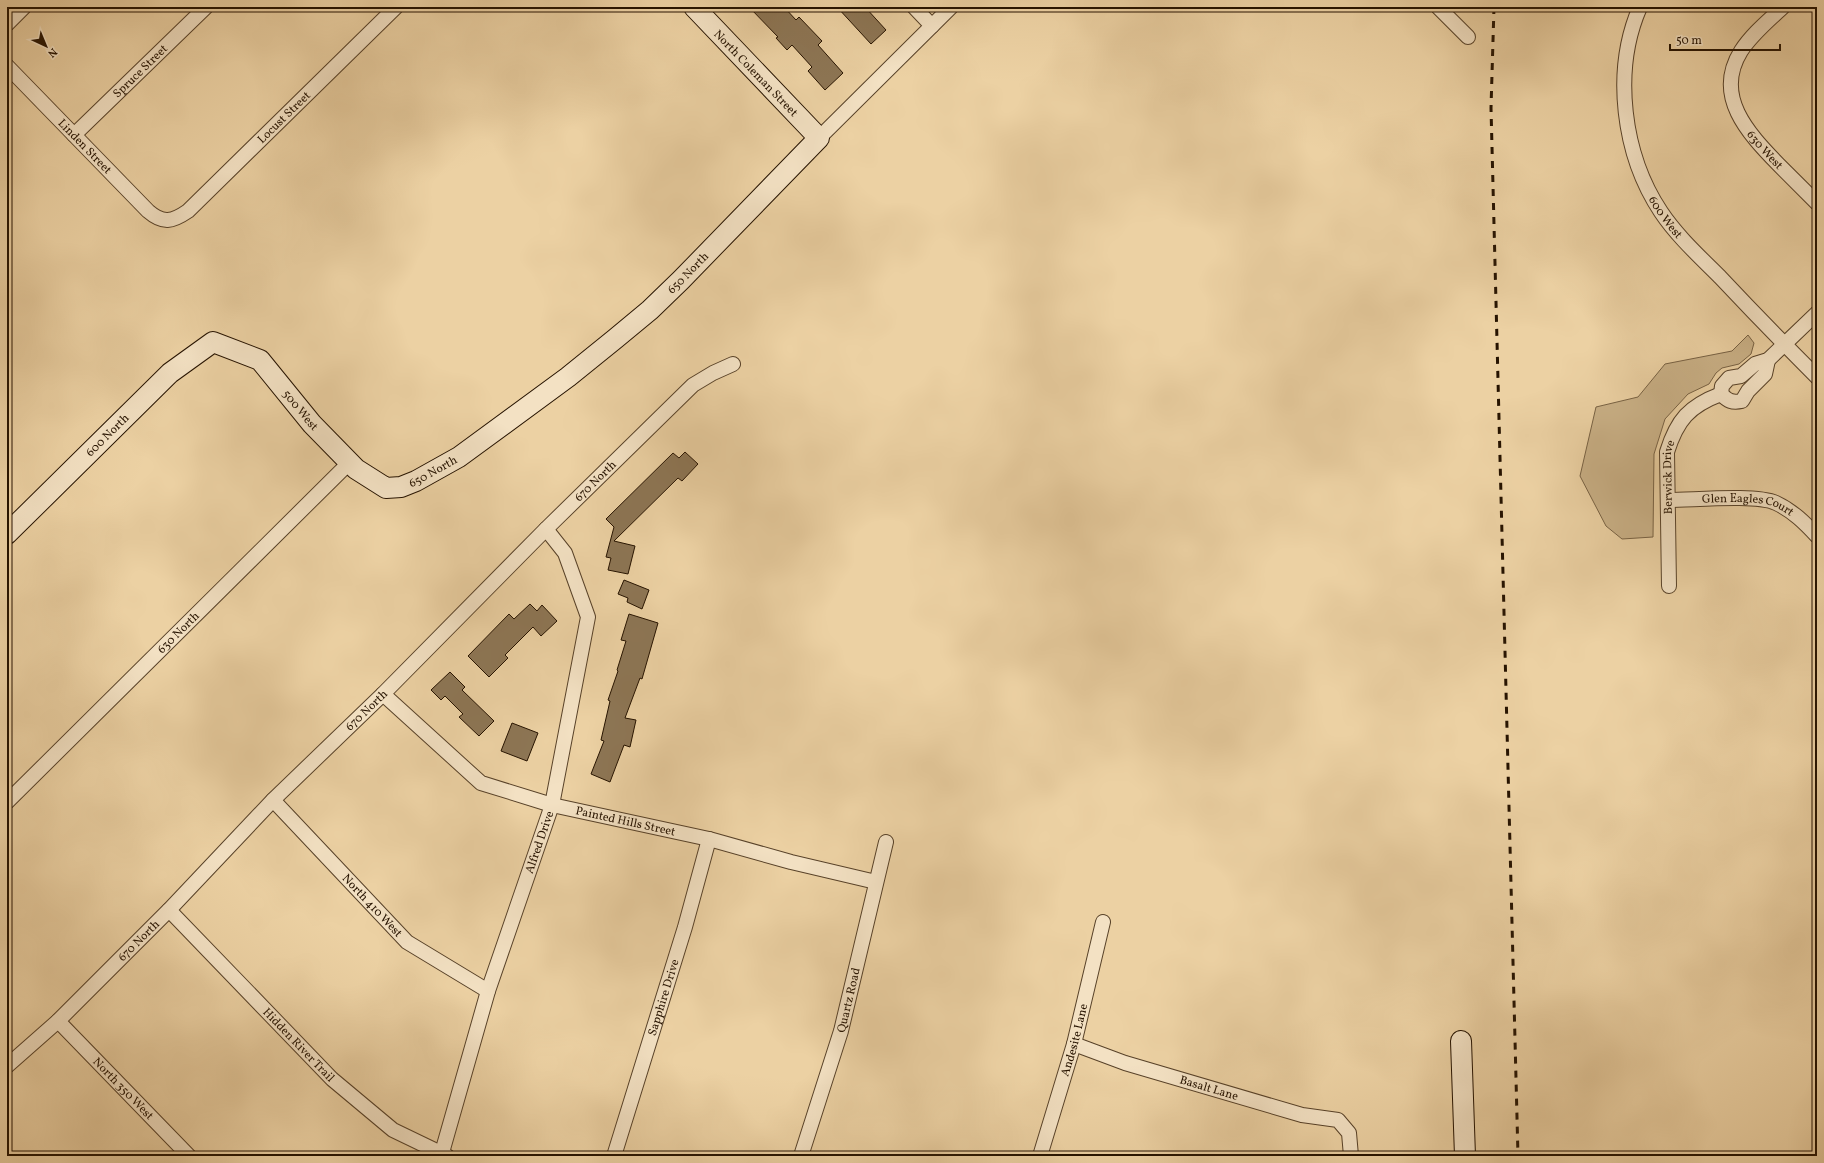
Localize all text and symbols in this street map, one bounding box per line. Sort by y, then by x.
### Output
north arrow [26,26,66,66]
scale bar [1670,26,1780,52]
street label: North Coleman Street [710,27,801,121]
text: 50 m [1676,33,1702,49]
street label: Spruce Street [110,41,172,102]
text: N [44,44,60,60]
street label: Locust Street [254,88,315,148]
street label: Linden Street [54,116,115,178]
street label: 630 West [1742,128,1786,173]
street label: 600 West [1644,194,1686,243]
street label: 650 North [664,249,713,298]
street label: 500 West [278,387,321,435]
street label: 600 North [83,411,133,461]
street label: Berwick Drive [1660,438,1680,514]
street label: 650 North [407,453,460,492]
street label: 670 North [572,457,620,506]
street label: Glen Eagles Court [1702,491,1797,520]
street label: 630 North [154,609,203,657]
street label: 670 North [342,687,392,735]
street label: Painted Hills Street [574,803,677,840]
street label: Alfred Drive [522,809,558,876]
street label: North 410 West [338,871,406,941]
street label: 670 North [115,917,164,965]
street label: Sapphire Drive [645,957,684,1038]
street label: Quartz Road [834,966,865,1034]
street label: Andesite Lane [1058,1002,1092,1079]
street label: Hidden River Trail [259,1005,338,1086]
street label: North 350 West [89,1054,157,1124]
street label: Basalt Lane [1178,1072,1240,1105]

